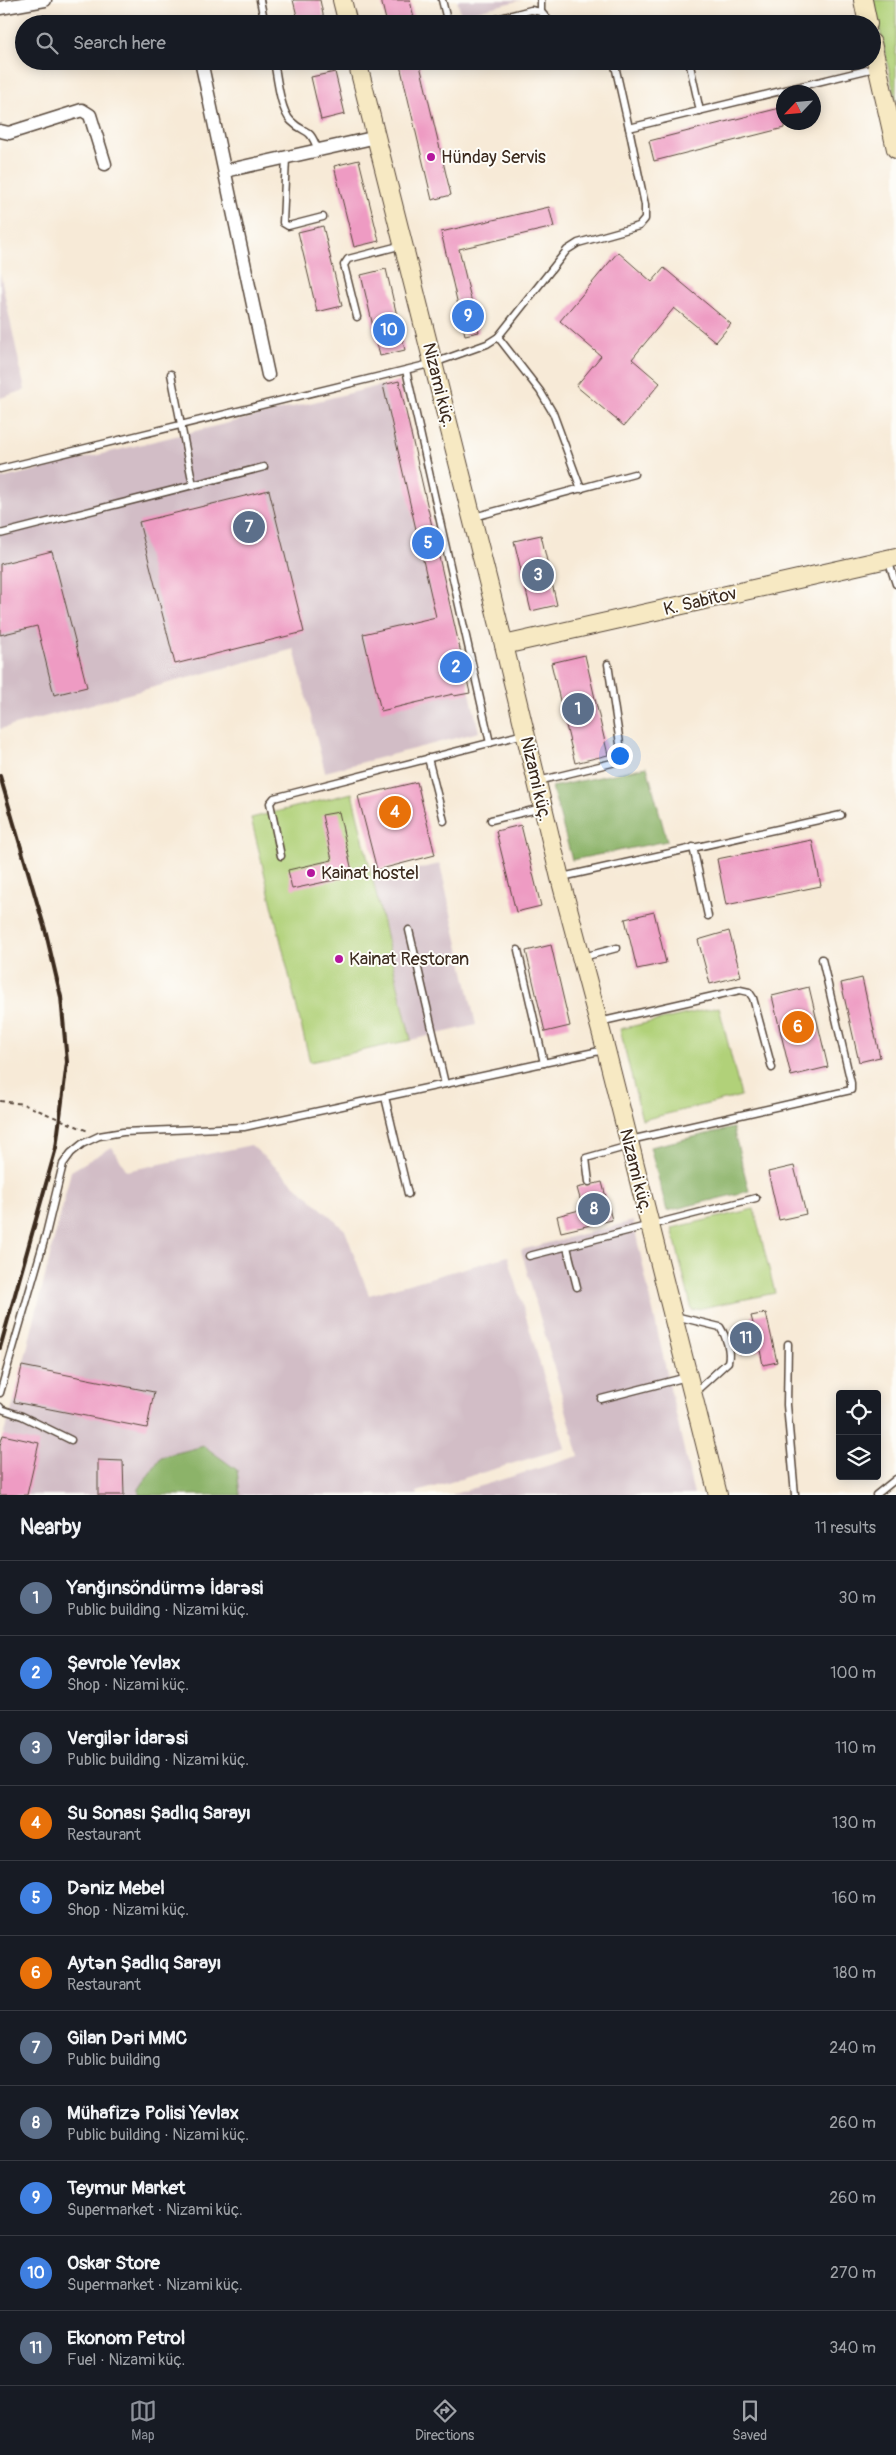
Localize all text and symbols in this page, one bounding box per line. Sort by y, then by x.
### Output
search box [15,15,881,70]
icon: search [33,29,61,57]
text: Search here [73,31,166,55]
north arrow [776,85,821,130]
place label: Hünday Servis [441,146,546,169]
marker: Hünday Servis [425,151,437,163]
pin: 9 [452,297,484,335]
pin: 10 [373,311,405,349]
street label: Nizami küç. [417,340,460,430]
pin: 7 [233,508,265,546]
pin: 5 [412,524,444,562]
pin: 3 [522,556,554,594]
street label: K. Sabitov [661,582,739,621]
pin: 2 [440,648,472,686]
pin: 1 [562,690,594,728]
street label: Nizami küç. [515,734,556,824]
your location [607,743,633,769]
pin: 4 [379,793,411,831]
place label: Kainat hostel [321,862,419,885]
marker: Kainat hostel [305,867,317,879]
place label: Kainat Restoran [349,948,469,971]
marker: Kainat Restoran [333,953,345,965]
pin: 6 [782,1008,814,1046]
street label: Nizami küç. [614,1126,657,1216]
pin: 8 [578,1190,610,1228]
pin: 11 [730,1319,762,1357]
map controls [836,1390,881,1480]
button: locate [836,1390,881,1435]
button: layers [836,1435,881,1480]
text: Nearby [20,1514,81,1541]
text: 11 results [814,1518,876,1538]
text: Yanğınsöndürmə İdarəsi [67,1576,263,1600]
text: 1 [33,1588,39,1608]
text: 30 m [838,1588,876,1608]
text: Public building · Nizami küç. [67,1600,249,1620]
text: Şevrole Yevlax [67,1651,181,1675]
text: 2 [32,1663,40,1683]
text: 100 m [830,1663,876,1683]
text: Shop · Nizami küç. [67,1675,189,1695]
text: Vergilər İdarəsi [67,1726,188,1750]
text: 3 [32,1738,40,1758]
text: 110 m [835,1738,876,1758]
text: Public building · Nizami küç. [67,1750,249,1770]
text: Su Sonası Şadlıq Sarayı [67,1801,251,1825]
text: 4 [31,1813,41,1833]
text: 130 m [832,1813,876,1833]
text: Restaurant [67,1825,141,1845]
text: Dəniz Mebel [67,1876,165,1900]
text: 5 [32,1888,40,1908]
text: 160 m [832,1888,876,1908]
text: Shop · Nizami küç. [67,1900,189,1920]
text: Aytən Şadlıq Sarayı [67,1951,221,1975]
text: 6 [31,1963,41,1983]
text: 180 m [833,1963,876,1983]
text: Restaurant [67,1975,141,1995]
text: Gilan Dəri MMC [67,2026,187,2050]
text: 7 [32,2038,40,2058]
text: 240 m [829,2038,876,2058]
text: Public building [67,2050,160,2070]
text: Mühafizə Polisi Yevlax [67,2101,239,2125]
text: 8 [32,2113,40,2133]
text: 260 m [829,2113,876,2133]
text: Public building · Nizami küç. [67,2125,249,2145]
text: Teymur Market [67,2176,185,2200]
text: 9 [32,2188,40,2208]
text: 260 m [829,2188,876,2208]
text: Supermarket · Nizami küç. [67,2200,243,2220]
text: Oskar Store [67,2251,160,2275]
text: 10 [27,2263,45,2283]
text: 270 m [830,2263,876,2283]
text: Supermarket · Nizami küç. [67,2275,243,2295]
text: Ekonom Petrol [67,2326,185,2350]
text: 11 [30,2338,42,2358]
text: 340 m [829,2338,876,2358]
text: Fuel · Nizami küç. [67,2350,185,2370]
tab: Map [129,2397,157,2444]
tab: Directions [415,2397,474,2444]
tab: Saved [732,2397,767,2444]

